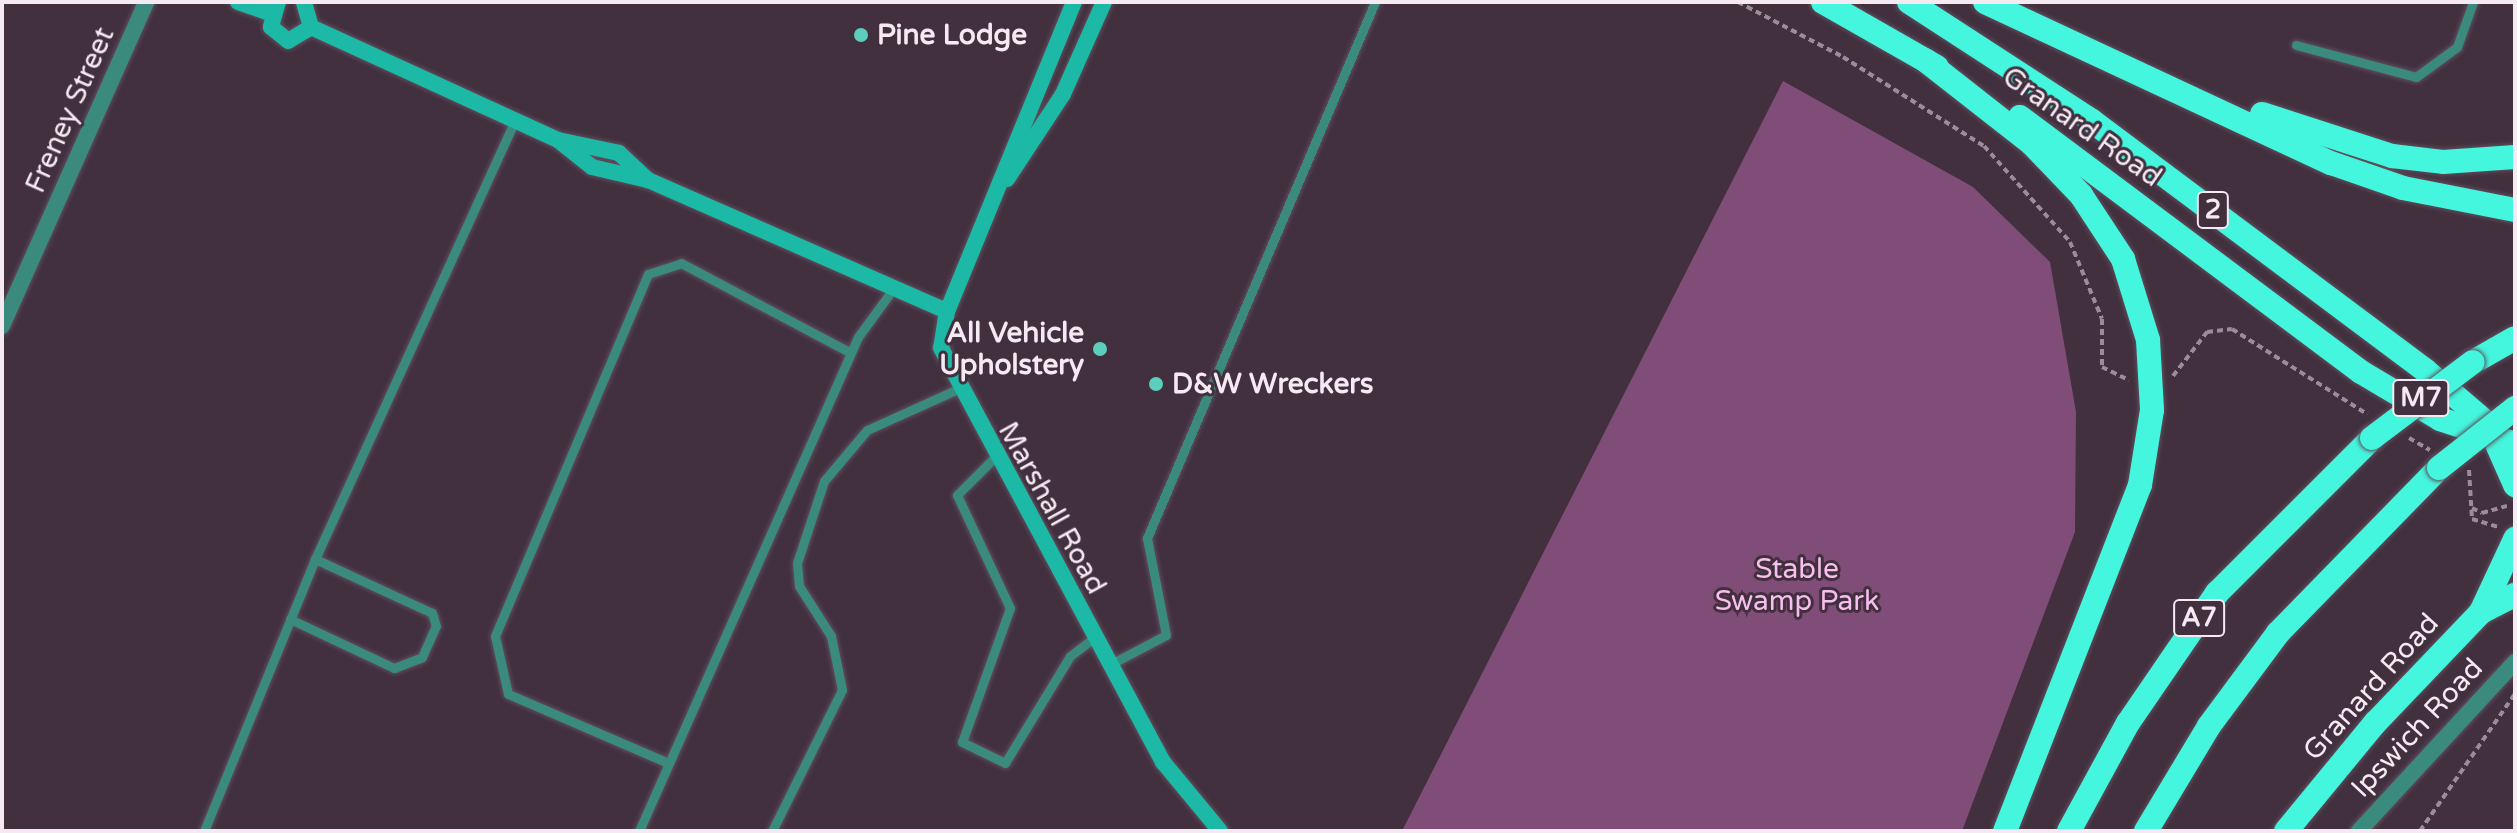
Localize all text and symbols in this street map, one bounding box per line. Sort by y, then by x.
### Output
place label: Pine Lodge [877,18,1027,52]
street label: Freney Street [19,22,121,198]
marker: Pine Lodge [852,26,870,44]
street label: Granard Road [1996,60,2168,194]
road number: 2 [2195,188,2231,232]
place label: All Vehicle Upholstery [939,316,1084,382]
marker: All Vehicle Upholstery [1091,340,1109,358]
place label: D&W Wreckers [1172,367,1374,401]
marker: D&W Wreckers [1147,375,1165,393]
road number: M7 [2391,376,2451,420]
street label: Marshall Road [991,416,1113,600]
park label: Stable Swamp Park [1715,552,1879,618]
road number: A7 [2173,596,2225,640]
street label: Granard Road [2296,607,2446,767]
street label: Ipswich Road [2344,652,2490,804]

